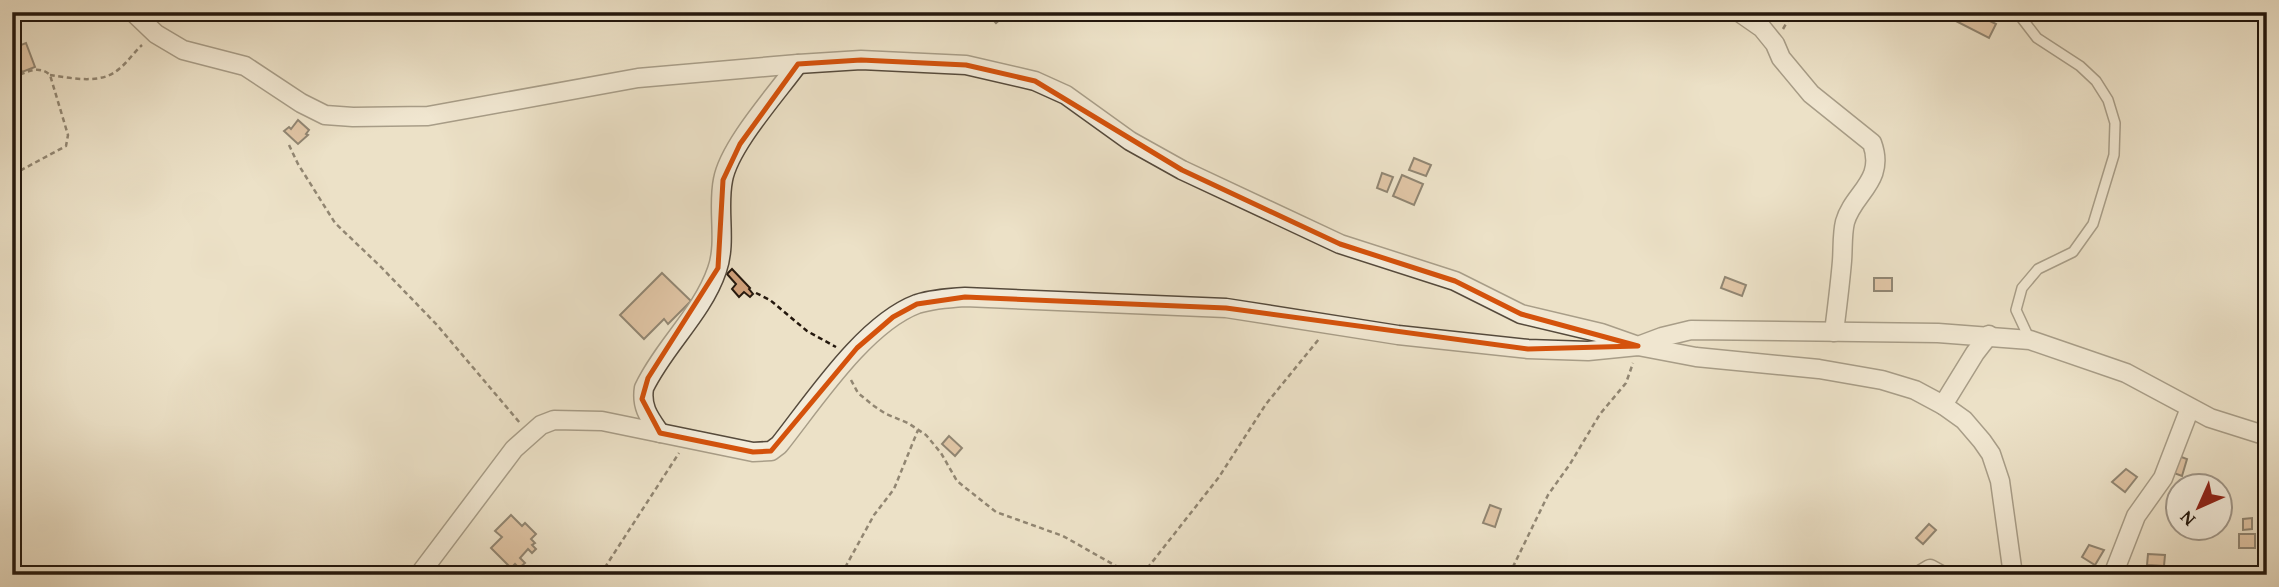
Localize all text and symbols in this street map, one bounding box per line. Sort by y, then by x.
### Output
north arrow [2164,472,2234,542]
text: N [2172,504,2201,533]

